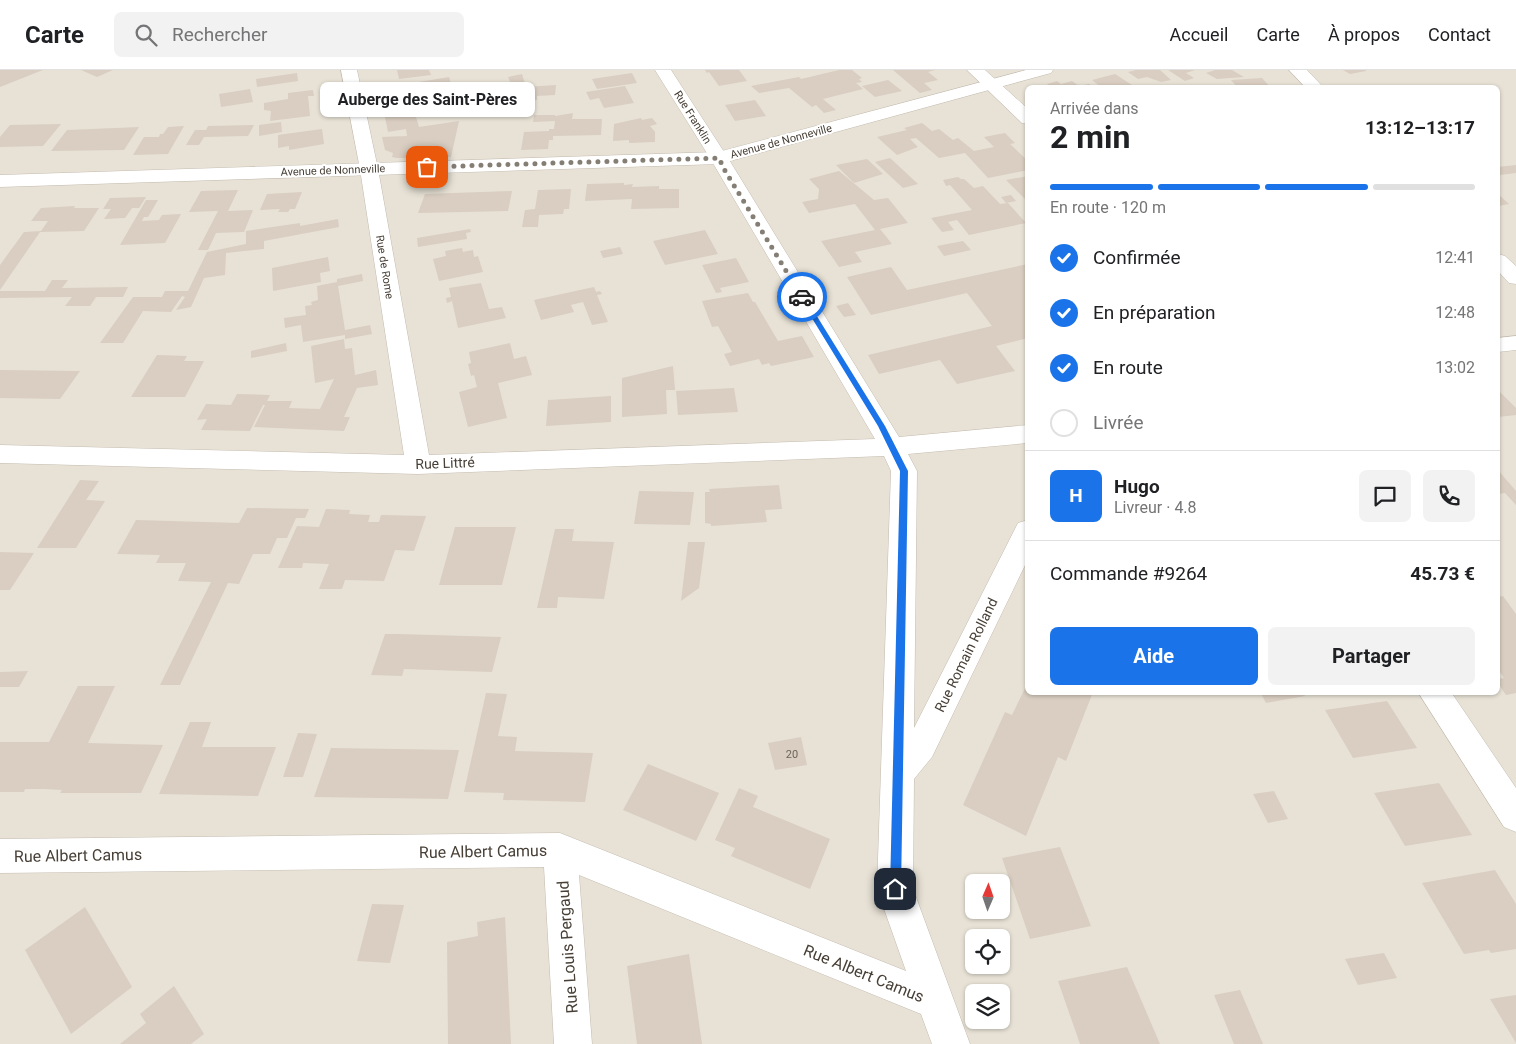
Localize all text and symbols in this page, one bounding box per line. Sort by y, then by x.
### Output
search box [114,12,464,57]
text: Carte [25,21,84,49]
icon: search [132,21,160,49]
text: Rechercher [172,23,267,46]
text: Accueil [1170,24,1228,45]
text: Carte [1256,24,1300,45]
text: À propos [1328,24,1400,45]
text: Contact [1428,24,1491,45]
callout: Auberge des Saint-Pères [320,82,534,117]
street label: Rue Franklin [671,88,714,146]
text: Auberge des Saint-Pères [338,90,517,109]
text: Arrivée dans [1050,99,1139,118]
text: 13:12–13:17 [1365,116,1475,139]
text: 2 min [1050,118,1130,156]
street label: Avenue de Nonneville [729,122,834,161]
pin [406,146,448,188]
icon: bag [413,153,441,181]
street label: Avenue de Nonneville [280,162,386,179]
text: En route · 120 m [1050,198,1166,217]
street label: Rue de Rome [373,234,396,300]
icon: check [1050,244,1078,272]
text: Confirmée [1093,246,1180,269]
text: 12:41 [1435,248,1475,267]
courier [777,272,827,322]
icon: car [788,283,816,311]
icon: check [1050,299,1078,327]
text: En préparation [1093,301,1216,324]
text: 12:48 [1435,303,1475,322]
icon: check [1050,354,1078,382]
text: En route [1093,356,1163,379]
text: 13:02 [1435,358,1475,377]
text: Livrée [1093,411,1143,434]
street label: Rue Littré [415,454,475,472]
button: chat [1359,470,1411,522]
button: phone [1423,470,1475,522]
text: Hugo [1114,475,1160,498]
text: H [1069,484,1083,507]
text: Livreur · 4.8 [1114,498,1197,517]
text: Commande #9264 [1050,562,1207,585]
text: 45.73 € [1410,562,1475,585]
street label: Rue Romain Rolland [931,595,1001,715]
button: Aide [1050,627,1258,685]
button: Partager [1268,627,1475,685]
house number: 20 [786,748,798,761]
street label: Rue Albert Camus [419,841,547,862]
street label: Rue Albert Camus [14,845,142,866]
pin [874,868,916,910]
north arrow [965,874,1010,919]
map controls [965,874,1010,1029]
icon: home [881,875,909,903]
street label: Rue Louis Pergaud [553,880,582,1014]
button: locate [965,929,1010,974]
street label: Rue Albert Camus [801,941,927,1006]
button: layers [965,984,1010,1029]

